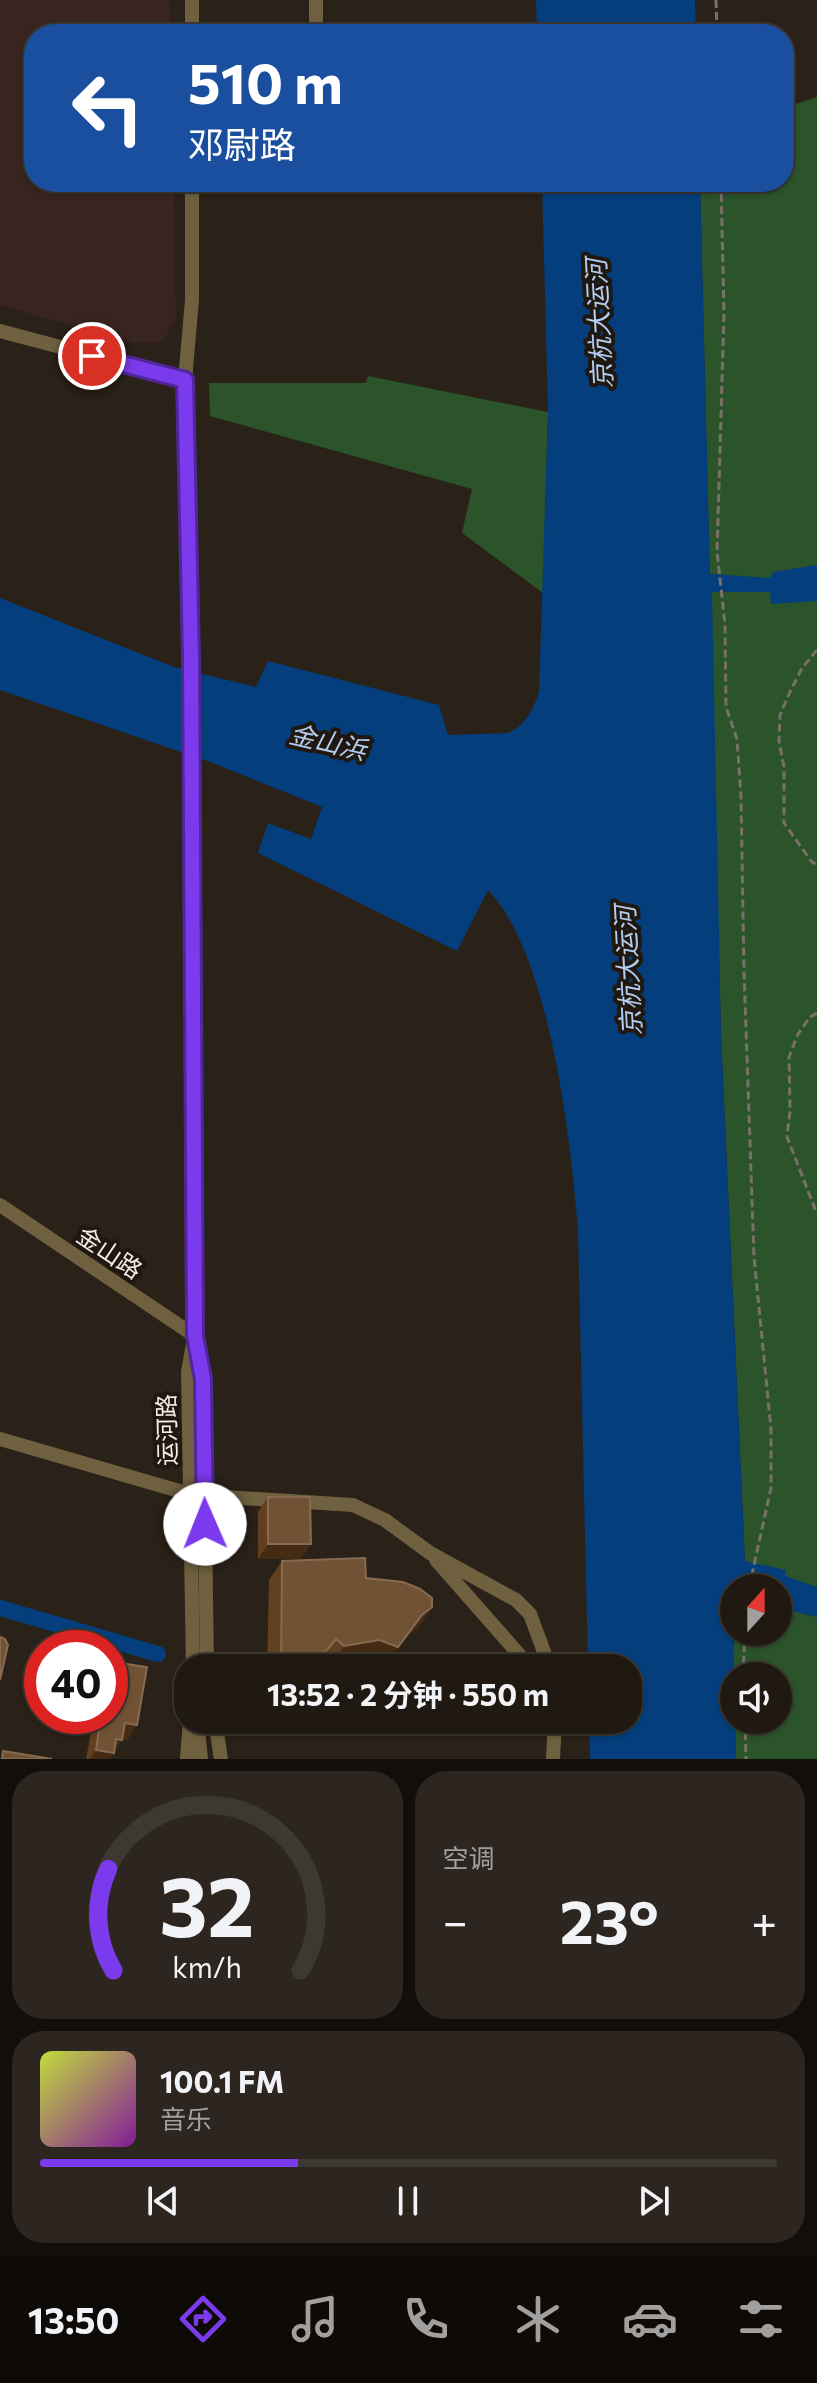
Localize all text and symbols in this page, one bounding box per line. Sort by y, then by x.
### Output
text: 510 m [188,47,343,116]
icon: left [56,56,160,160]
text: 邓尉路 [188,121,296,165]
water label: 京杭大运河 [579,253,617,390]
pin [58,322,126,390]
icon: arrive [70,334,114,378]
water label: 金山浜 [287,717,371,765]
water label: 京杭大运河 [608,900,646,1037]
street label: 金山路 [72,1220,148,1284]
street label: 运河路 [151,1394,181,1466]
position arrow [163,1482,247,1566]
north arrow [720,1574,792,1646]
map controls [720,1574,792,1734]
speed limit sign: 40 [24,1630,128,1734]
button: sound [720,1662,792,1734]
text: 13:52 · 2 分钟 · 550 m [267,1675,549,1712]
text: 空调 [443,1842,495,1873]
text: 32 [160,1852,255,1954]
text: 23° [560,1883,659,1956]
text: − [443,1893,468,1947]
text: + [751,1893,777,1947]
text: km/h [172,1949,242,1984]
text: 100.1 FM [160,2062,284,2099]
text: 音乐 [160,2103,212,2134]
icon: previous [141,2179,185,2223]
icon: pause [386,2179,430,2223]
icon: next [632,2179,676,2223]
icon: directions [175,2291,231,2347]
icon: music [287,2291,343,2347]
icon: phone [398,2291,454,2347]
icon: climate [510,2291,566,2347]
icon: car [622,2291,678,2347]
icon: filters [733,2291,789,2347]
text: 13:50 [28,2297,120,2341]

